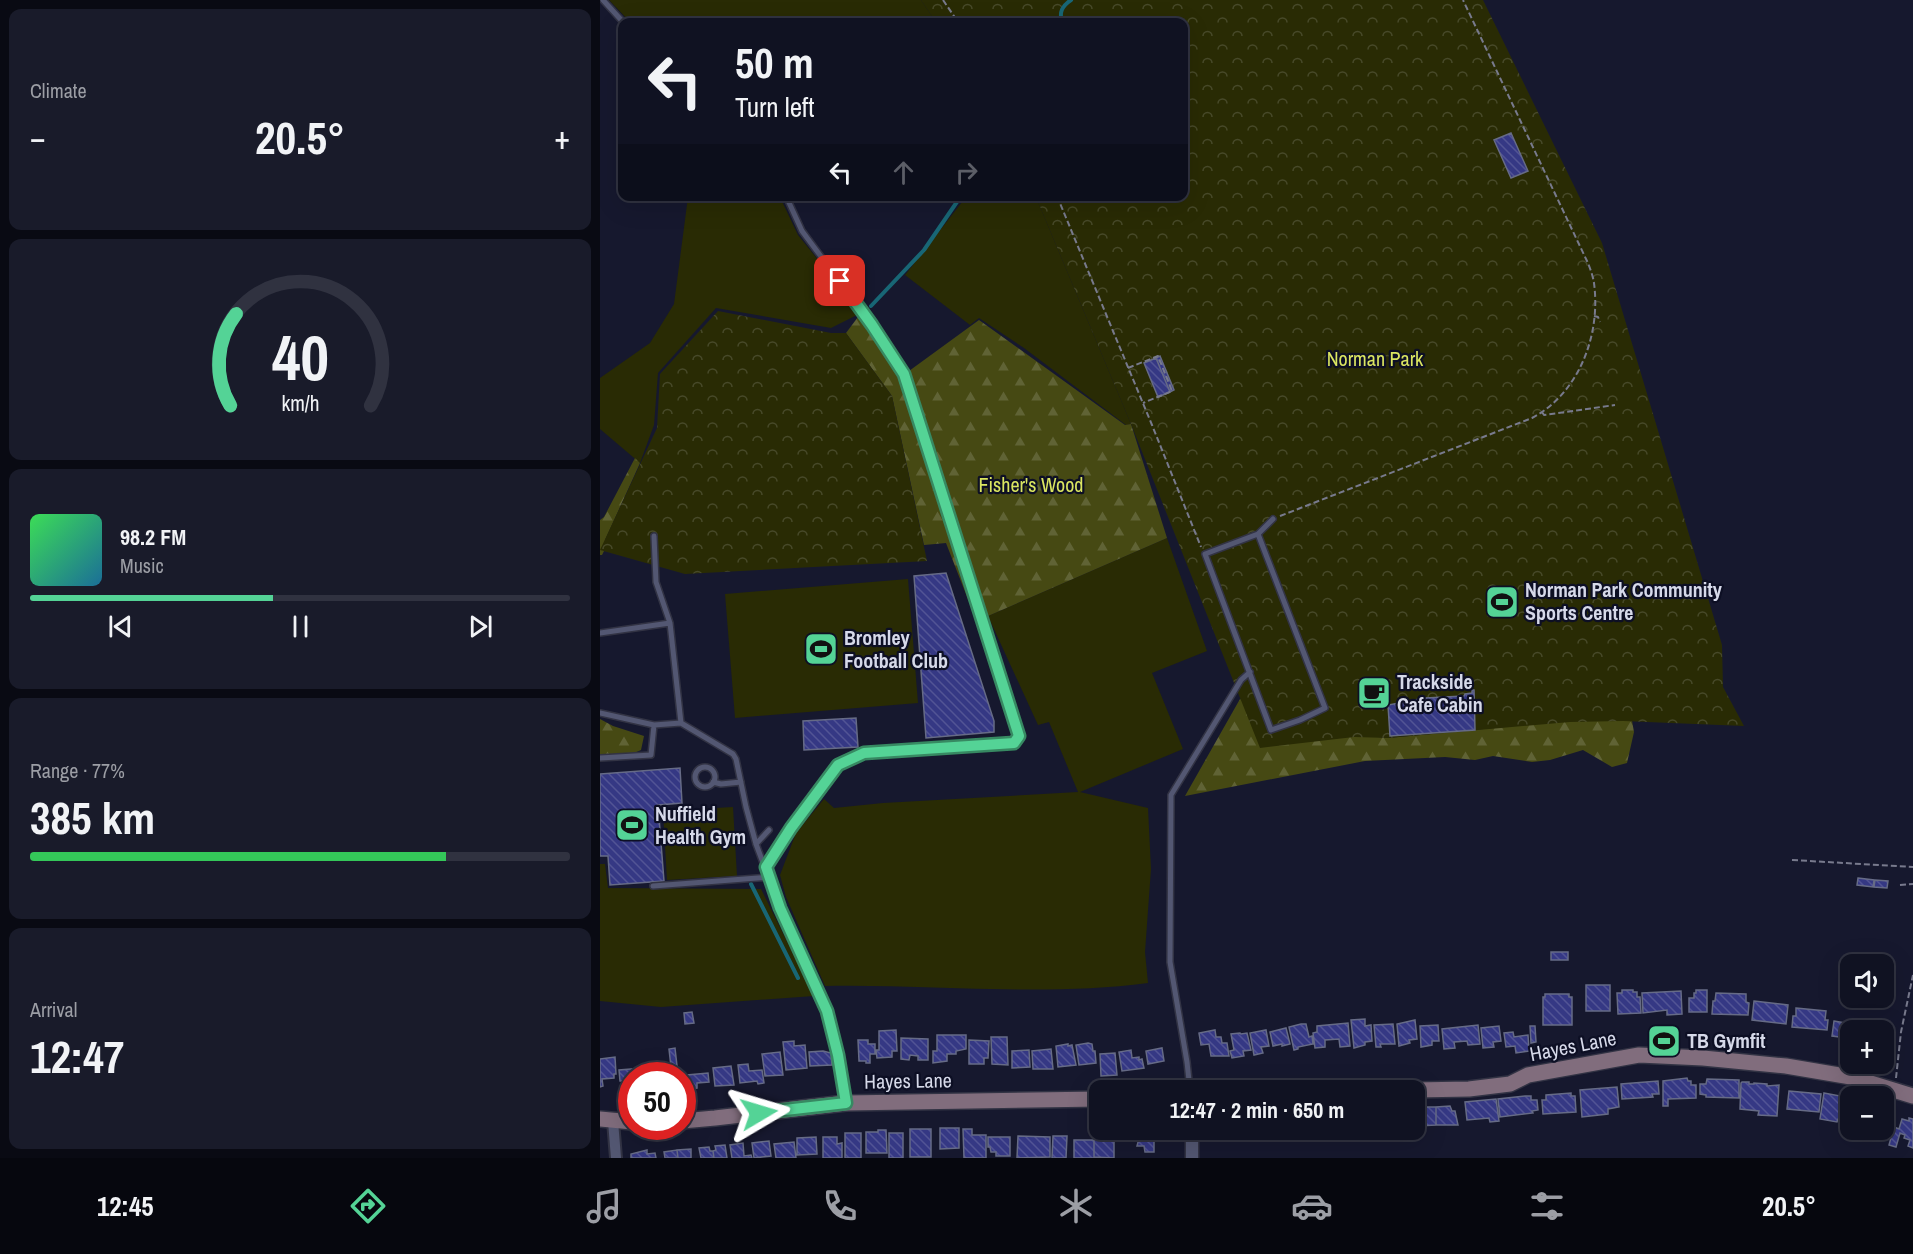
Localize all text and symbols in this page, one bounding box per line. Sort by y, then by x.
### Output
text: 50 m [735,35,814,91]
icon: left [636,42,714,120]
text: Climate [30,77,87,104]
text: Turn left [735,89,814,125]
text: 20.5° [255,107,345,168]
text: − [30,115,46,159]
text: + [554,115,570,159]
icon: left [824,156,857,189]
icon: ahead [887,156,920,189]
icon: right [950,156,983,189]
pin [814,255,865,306]
icon: arrive [823,264,856,297]
text: 40 [272,315,328,399]
park label: Norman Park [1327,345,1424,372]
text: km/h [281,390,319,419]
park label: Fisher's Wood [979,471,1083,498]
text: 98.2 FM [120,522,186,552]
text: Music [120,552,164,579]
place label: Norman Park Community Sports Centre [1525,576,1723,626]
sports icon: Norman Park Community Sports Centre [1484,584,1520,620]
icon: previous [104,610,137,643]
icon: pause [284,610,317,643]
icon: next [464,610,497,643]
place label: Bromley Football Club [844,624,948,674]
sports icon: Bromley Football Club [803,631,839,667]
place label: Trackside Cafe Cabin [1397,668,1483,718]
cafe icon: Trackside Cafe Cabin [1356,675,1392,711]
text: Range · 77% [30,757,125,784]
text: 385 km [30,787,155,848]
place label: Nuffield Health Gym [655,800,746,850]
sports icon: Nuffield Health Gym [614,807,650,843]
map controls [1840,954,1894,1140]
button: sound [1840,954,1894,1008]
text: Arrival [30,996,77,1023]
button: + [1840,1020,1894,1074]
sports icon: TB Gymfit [1646,1023,1682,1059]
street label: Hayes Lane [1527,1024,1618,1067]
text: 12:47 [30,1026,124,1087]
place label: TB Gymfit [1687,1027,1766,1054]
speed limit sign: 50 [618,1062,696,1140]
street label: Hayes Lane [864,1066,952,1095]
position arrow [727,1081,791,1145]
button: − [1840,1086,1894,1140]
text: 12:47 · 2 min · 650 m [1170,1095,1344,1125]
icon: directions [347,1185,389,1227]
icon: music [583,1185,625,1227]
icon: phone [819,1185,861,1227]
icon: climate [1055,1185,1097,1227]
icon: car [1291,1185,1333,1227]
icon: filters [1526,1185,1568,1227]
text: 12:45 [97,1188,154,1224]
text: 20.5° [1762,1188,1816,1224]

